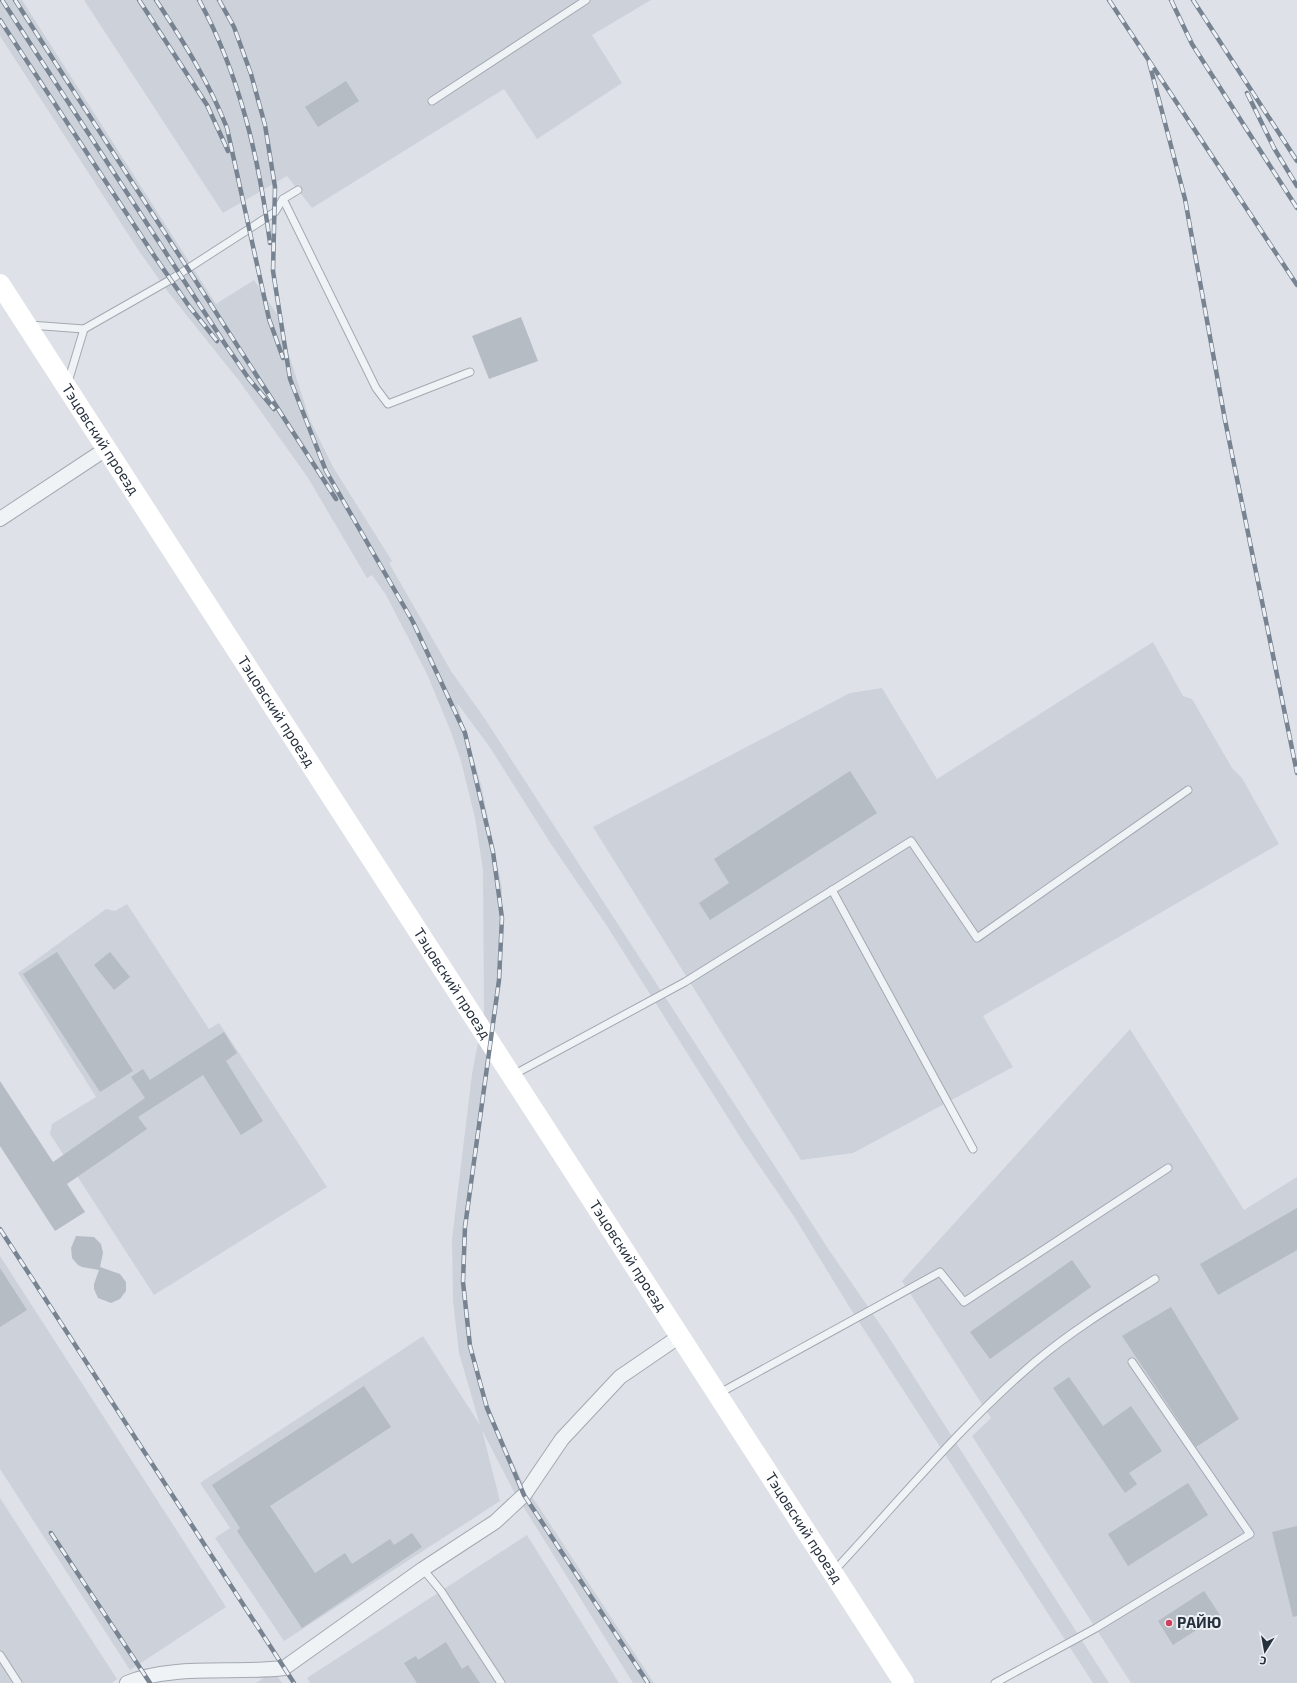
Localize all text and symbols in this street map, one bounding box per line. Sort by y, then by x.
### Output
street label: Тэцовский проезд [59,380,144,498]
street label: Тэцовский проезд [235,652,320,770]
street label: Тэцовский проезд [410,924,496,1042]
street label: Тэцовский проезд [586,1196,671,1314]
street label: Тэцовский проезд [762,1468,847,1586]
place label: РАЙЮ [1177,1613,1221,1631]
marker: РАЙЮ [1164,1618,1174,1628]
north arrow [1245,1631,1285,1671]
text: С [1258,1654,1267,1668]

